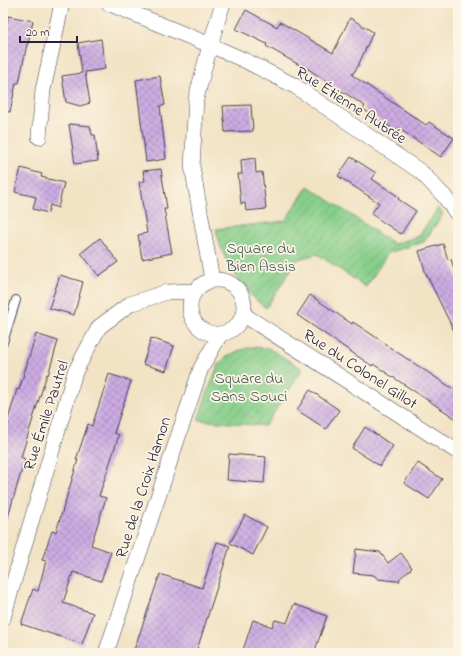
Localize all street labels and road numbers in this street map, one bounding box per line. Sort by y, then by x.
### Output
street label: Rue Étienne Aubrée [291,61,412,151]
street label: Rue du Colonel Gillot [298,324,423,416]
street label: Rue Émile Pautrel [18,357,76,474]
street label: Rue de la Croix Hamon [110,414,178,561]

